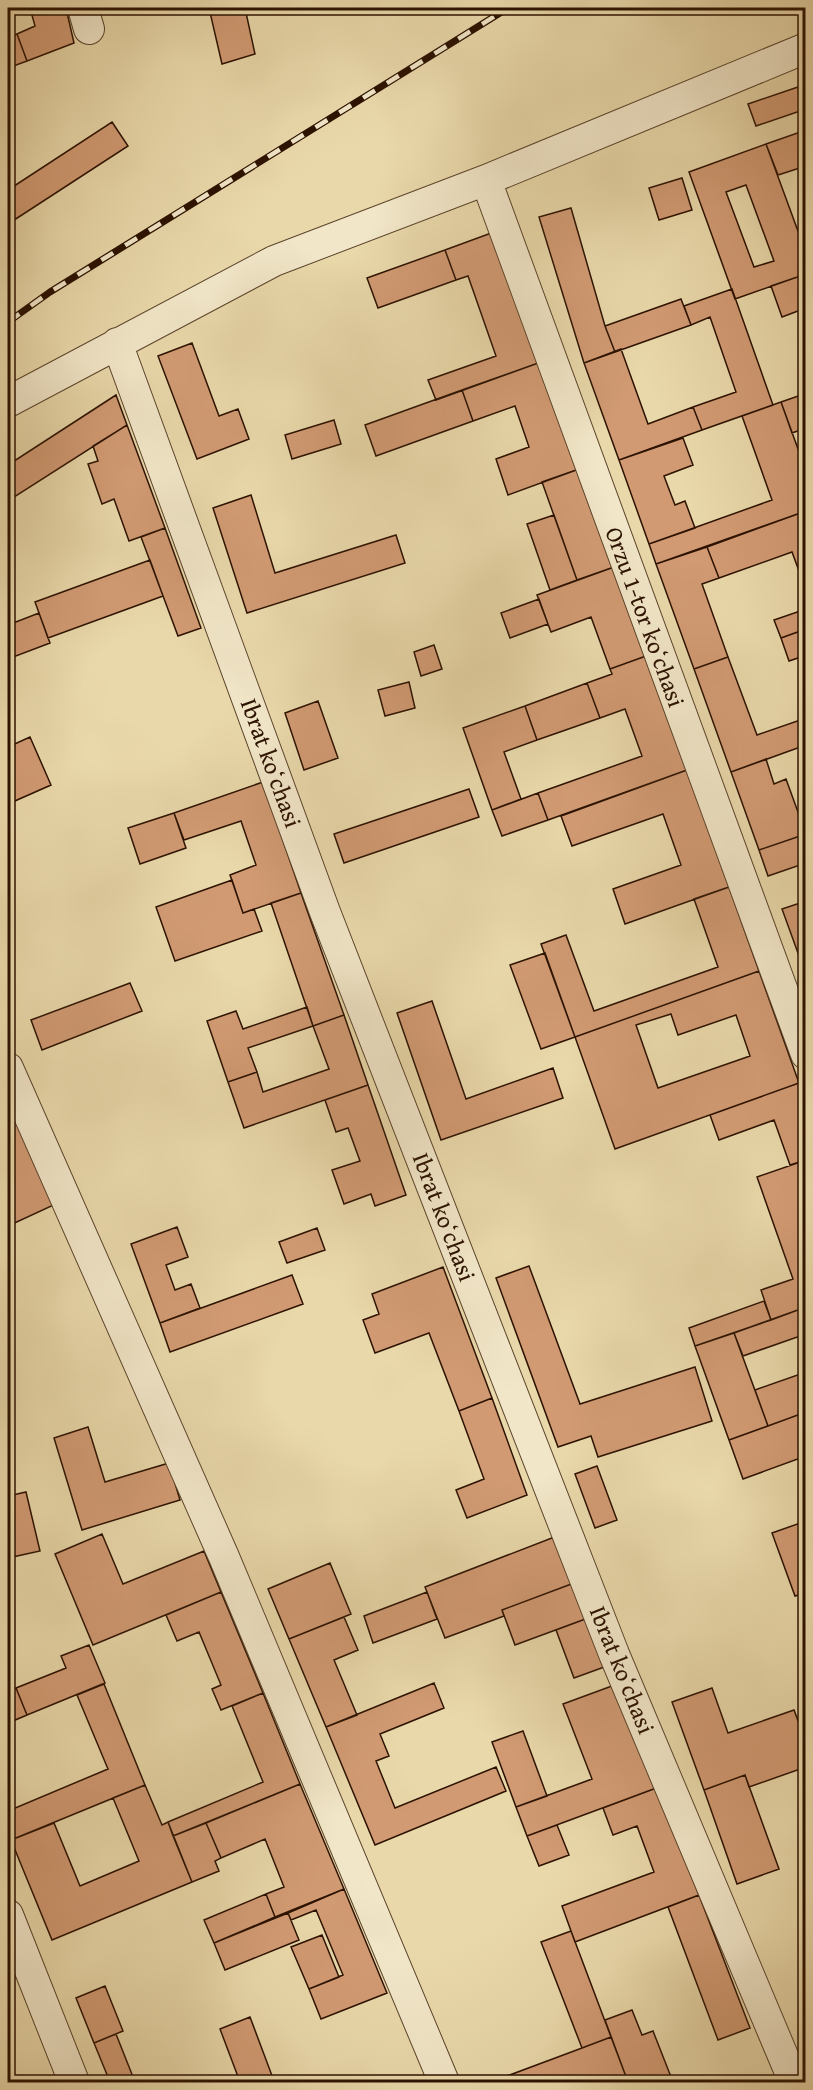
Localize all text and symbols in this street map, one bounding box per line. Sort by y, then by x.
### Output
street label: Orzu 1-tor koʻchasi [597,522,694,712]
street label: Ibrat koʻchasi [232,693,311,833]
street label: Ibrat koʻchasi [404,1147,485,1286]
street label: Ibrat koʻchasi [581,1601,664,1739]

